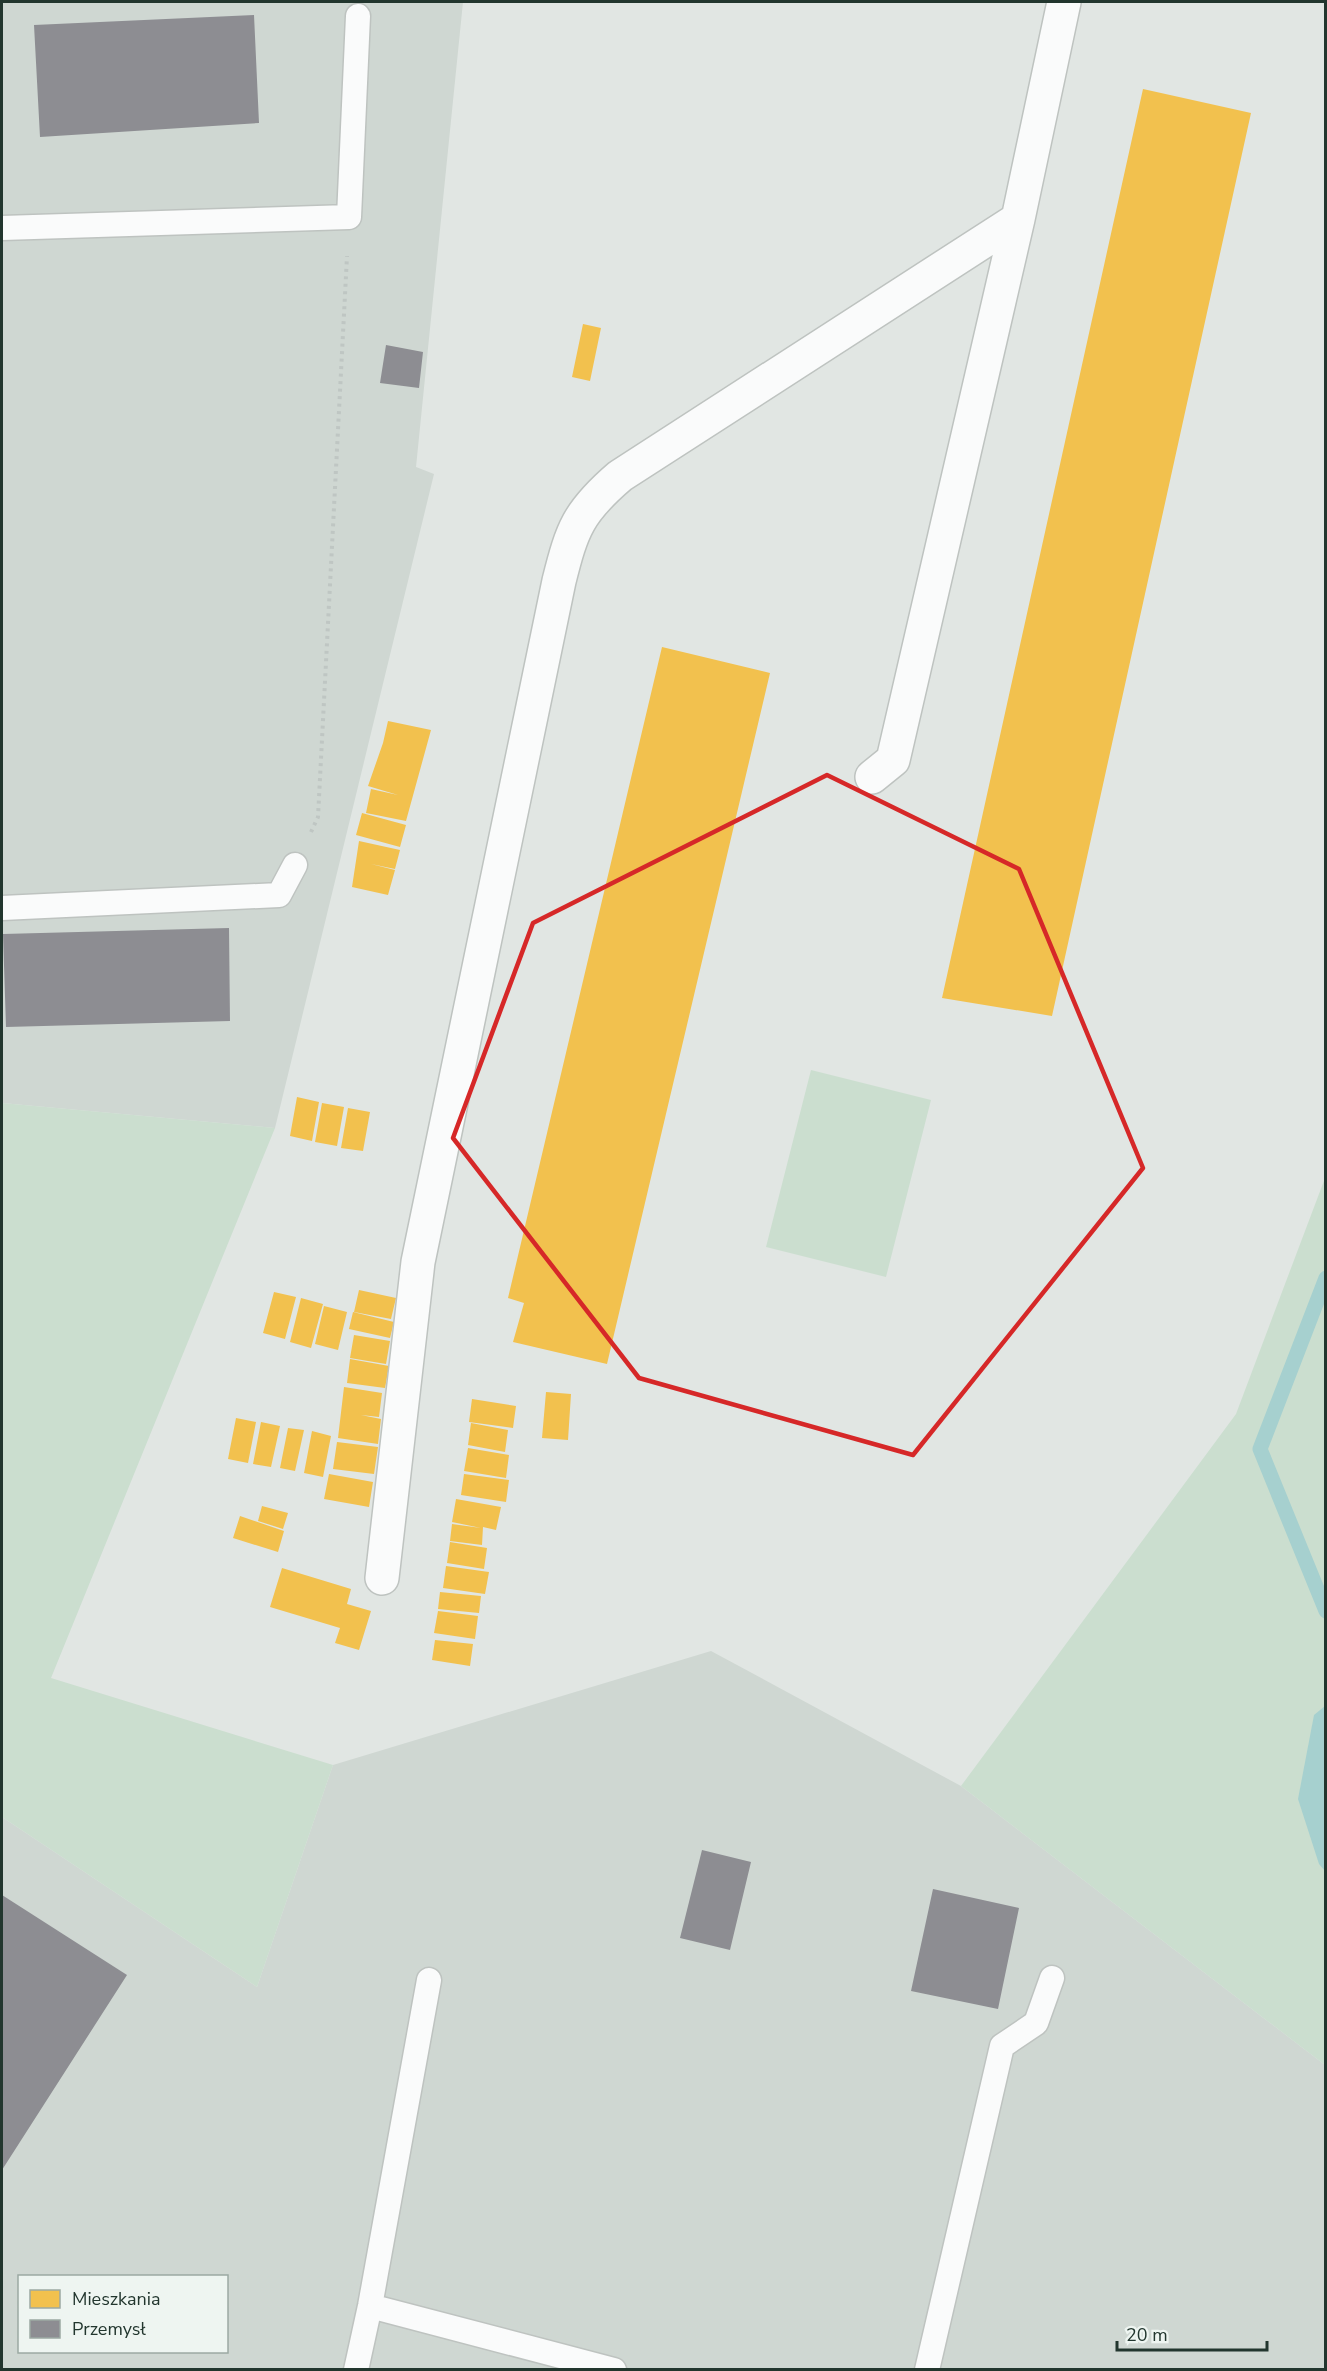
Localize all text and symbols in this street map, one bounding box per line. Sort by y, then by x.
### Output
legend [18,2275,228,2353]
text: Mieszkania [72,2287,160,2311]
scale bar [1117,2314,1267,2352]
text: Przemysł [72,2317,146,2341]
text: 20 m [1126,2323,1168,2347]

